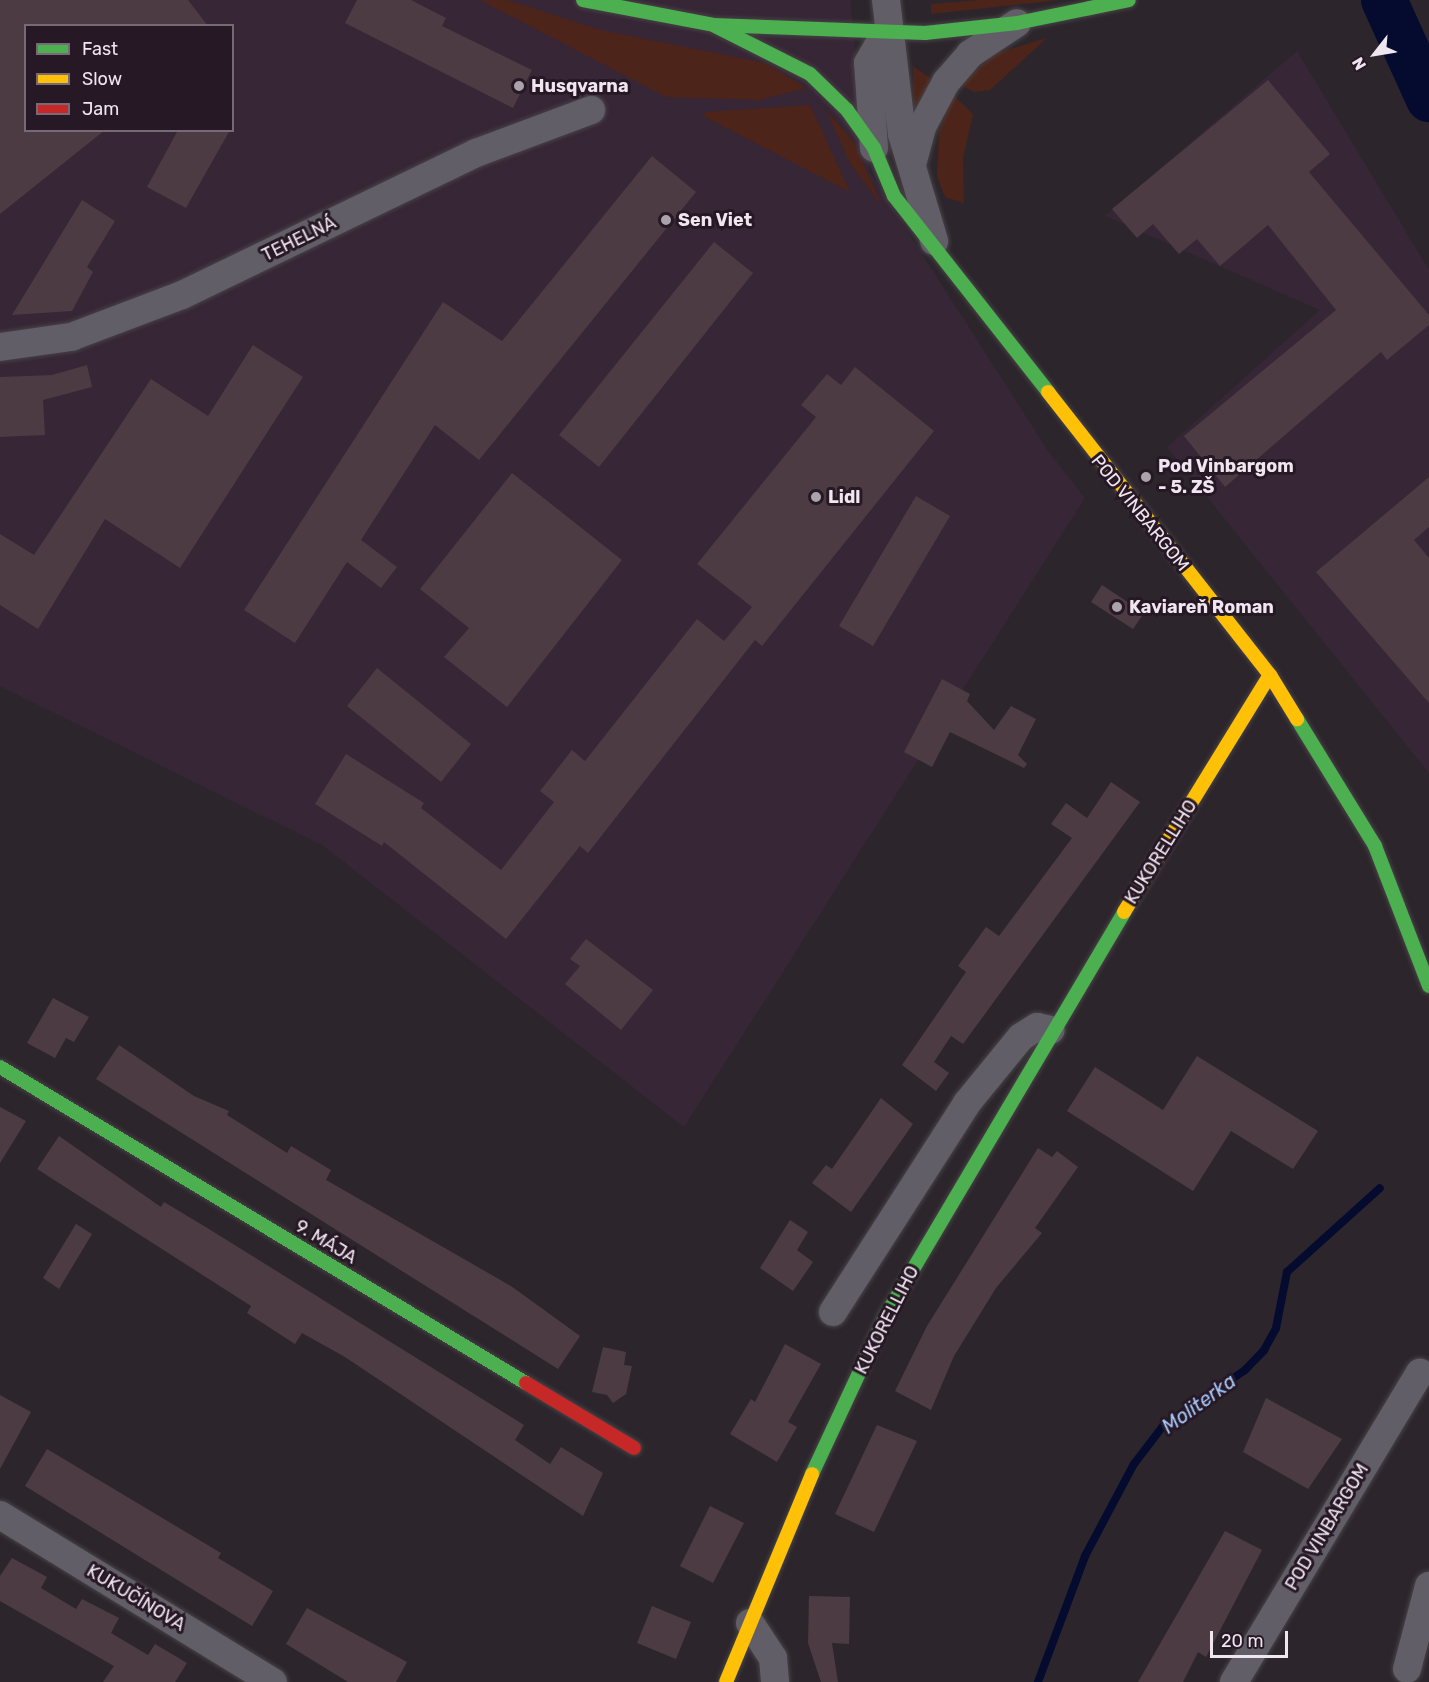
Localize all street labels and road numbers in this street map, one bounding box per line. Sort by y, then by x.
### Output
street label: TEHELNÁ [258,212,340,266]
street label: POD VINBARGOM [1086,450,1194,576]
street label: KUKORELLIHO [1120,796,1202,908]
street label: 9. MÁJA [291,1215,361,1269]
street label: KUKORELLIHO [850,1262,924,1378]
street label: POD VINBARGOM [1281,1460,1373,1594]
street label: KUKUČÍNOVA [83,1560,189,1636]

